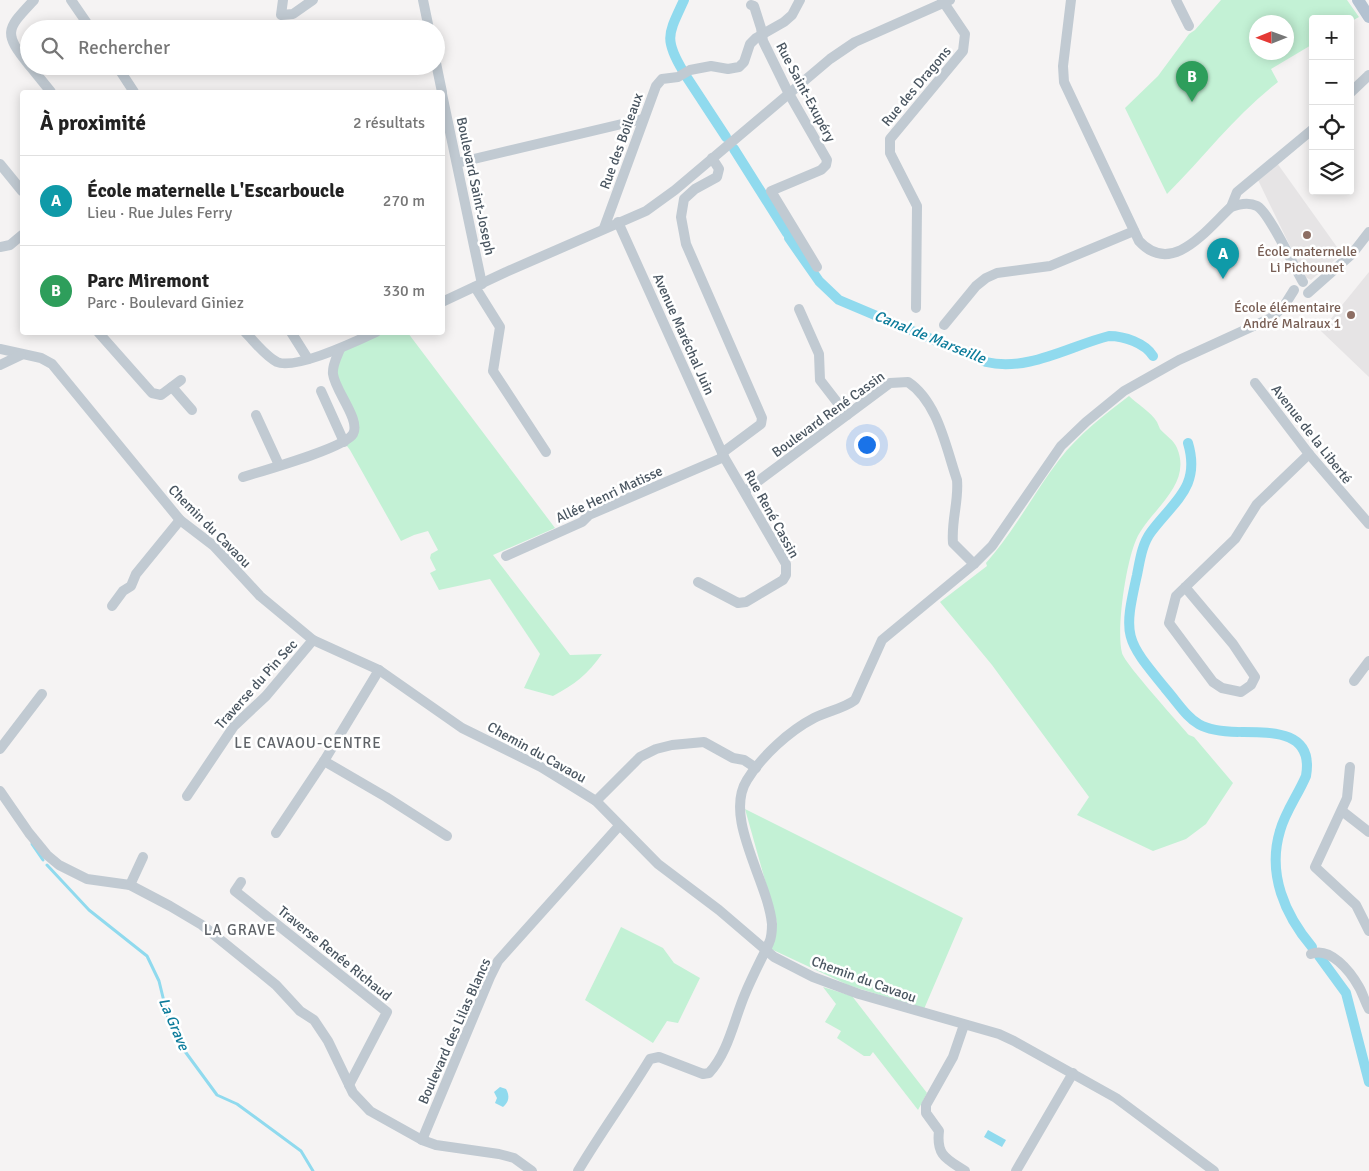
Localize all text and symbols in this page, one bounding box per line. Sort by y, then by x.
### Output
north arrow [1249,15,1294,60]
map controls [1309,15,1354,195]
button: + [1309,15,1354,60]
search box [20,20,445,75]
icon: search [38,34,66,62]
text: Rechercher [78,36,170,60]
street label: Rue Saint-Exupéry [772,39,839,145]
street label: Rue des Dragons [878,43,955,130]
button: − [1309,60,1354,105]
pin: B [1176,61,1208,102]
street label: Rue des Boileaux [596,90,647,192]
button: locate [1309,105,1354,150]
text: À proximité [40,110,146,136]
text: 2 résultats [353,113,425,133]
street label: Boulevard Saint-Joseph [453,115,498,257]
button: layers [1309,150,1354,195]
text: École maternelle L'Escarboucle [87,179,344,203]
text: A [51,191,61,211]
text: 270 m [383,191,425,211]
text: Lieu · Rue Jules Ferry [87,203,232,223]
marker: École maternelle Li Pichounet [1301,229,1313,241]
pin: A [1207,238,1239,279]
place label: École maternelle Li Pichounet [1257,243,1357,276]
text: Parc Miremont [87,269,209,293]
street label: Avenue Maréchal Juin [649,271,718,397]
text: B [51,281,61,301]
text: 330 m [383,281,425,301]
text: Parc · Boulevard Giniez [87,293,244,313]
place label: École élémentaire André Malraux 1 [1234,299,1341,332]
water label: Canal de Marseille [872,307,990,368]
marker: École élémentaire André Malraux 1 [1345,309,1357,321]
street label: Boulevard René Cassin [769,368,888,461]
street label: Avenue de la Liberté [1268,381,1356,487]
your location [854,432,880,458]
street label: Allée Henri Matisse [553,462,665,527]
street label: Rue René Cassin [740,467,803,561]
street label: Chemin du Cavaou [165,481,255,571]
street label: Traverse du Pin Sec [212,636,301,733]
street label: Chemin du Cavaou [484,718,589,787]
district label: LE CAVAOU-CENTRE [234,734,382,752]
street label: Traverse Renée Richaud [274,902,395,1004]
district label: LA GRAVE [204,921,276,939]
street label: Chemin du Cavaou [809,953,919,1006]
street label: Boulevard des Lilas Blancs [415,955,494,1107]
water label: La Grave [155,995,194,1054]

